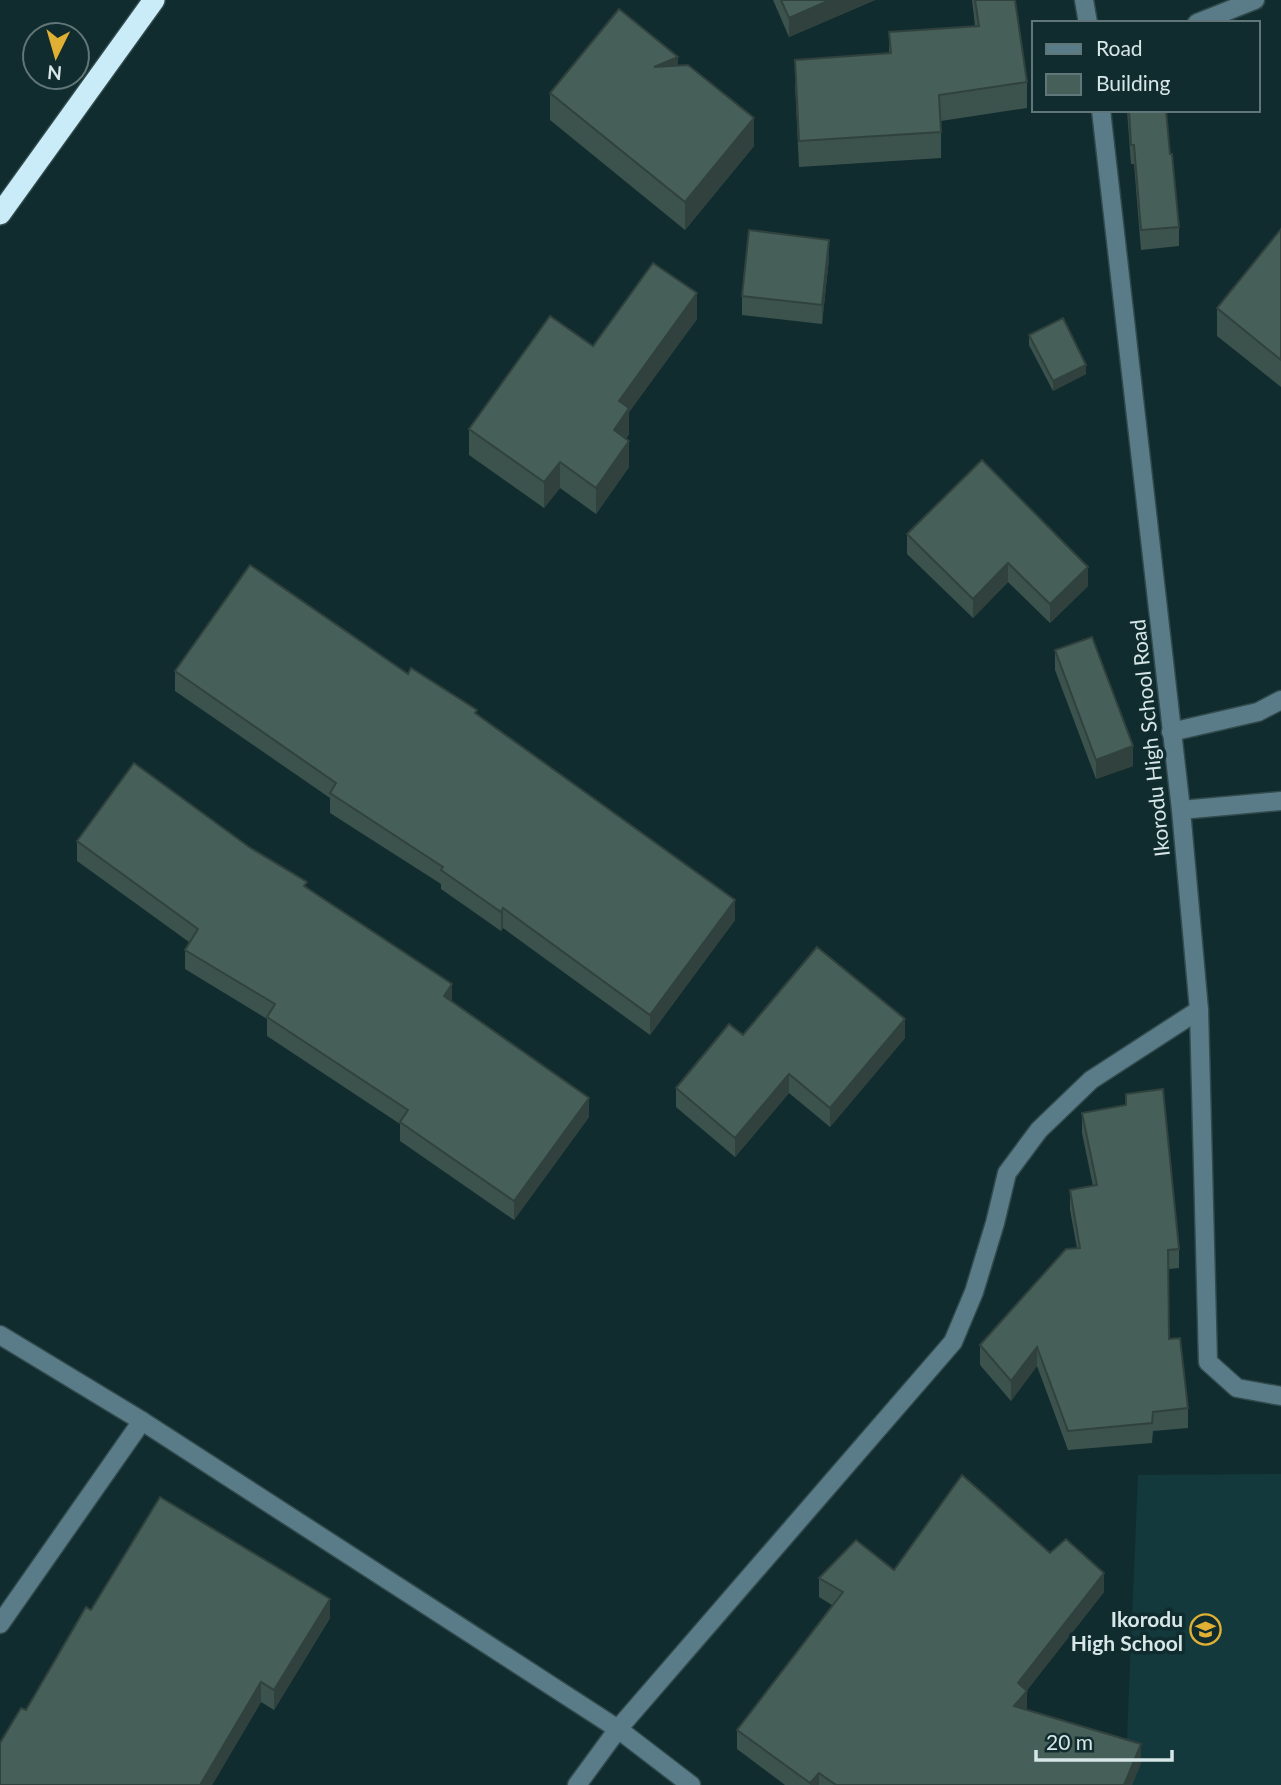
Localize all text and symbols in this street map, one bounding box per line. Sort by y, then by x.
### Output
north arrow [21,21,91,91]
legend [1032,21,1260,112]
text: Road [1096,35,1143,60]
text: N [46,61,63,86]
text: Building [1096,70,1171,95]
street label: Ikorodu High School Road [1124,618,1174,858]
place label: Ikorodu High School [1071,1606,1183,1655]
school or university icon: Ikorodu High School [1189,1613,1223,1647]
scale bar [1036,1718,1172,1762]
text: 20 m [1046,1729,1093,1754]

